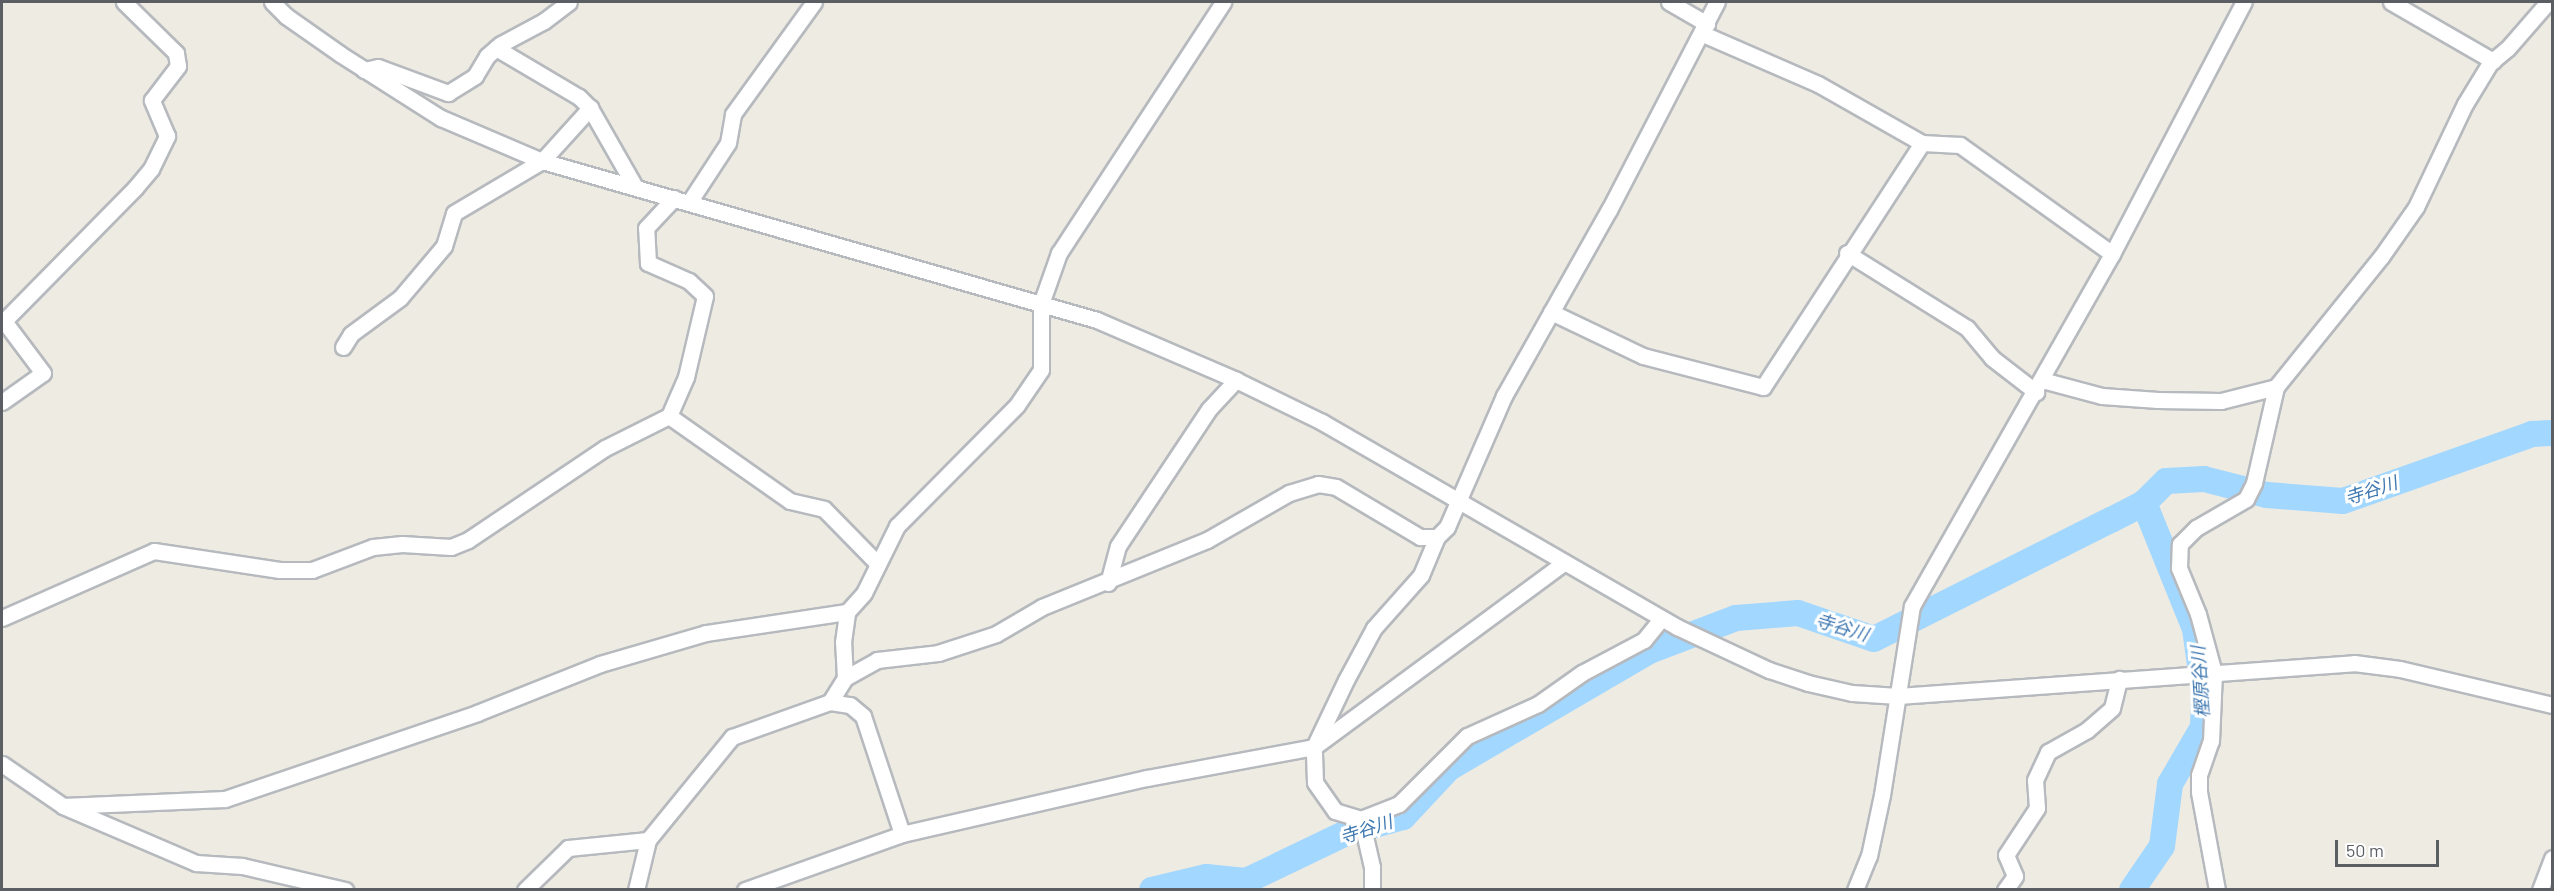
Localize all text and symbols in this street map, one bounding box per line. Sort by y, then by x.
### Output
water label: 寺谷川 [2342,471,2400,509]
water label: 寺谷川 [1813,609,1871,645]
water label: 樫原谷川 [2187,645,2213,719]
water label: 寺谷川 [1337,810,1395,848]
scale bar [2338,828,2442,866]
text: 50 m [2346,839,2384,861]

